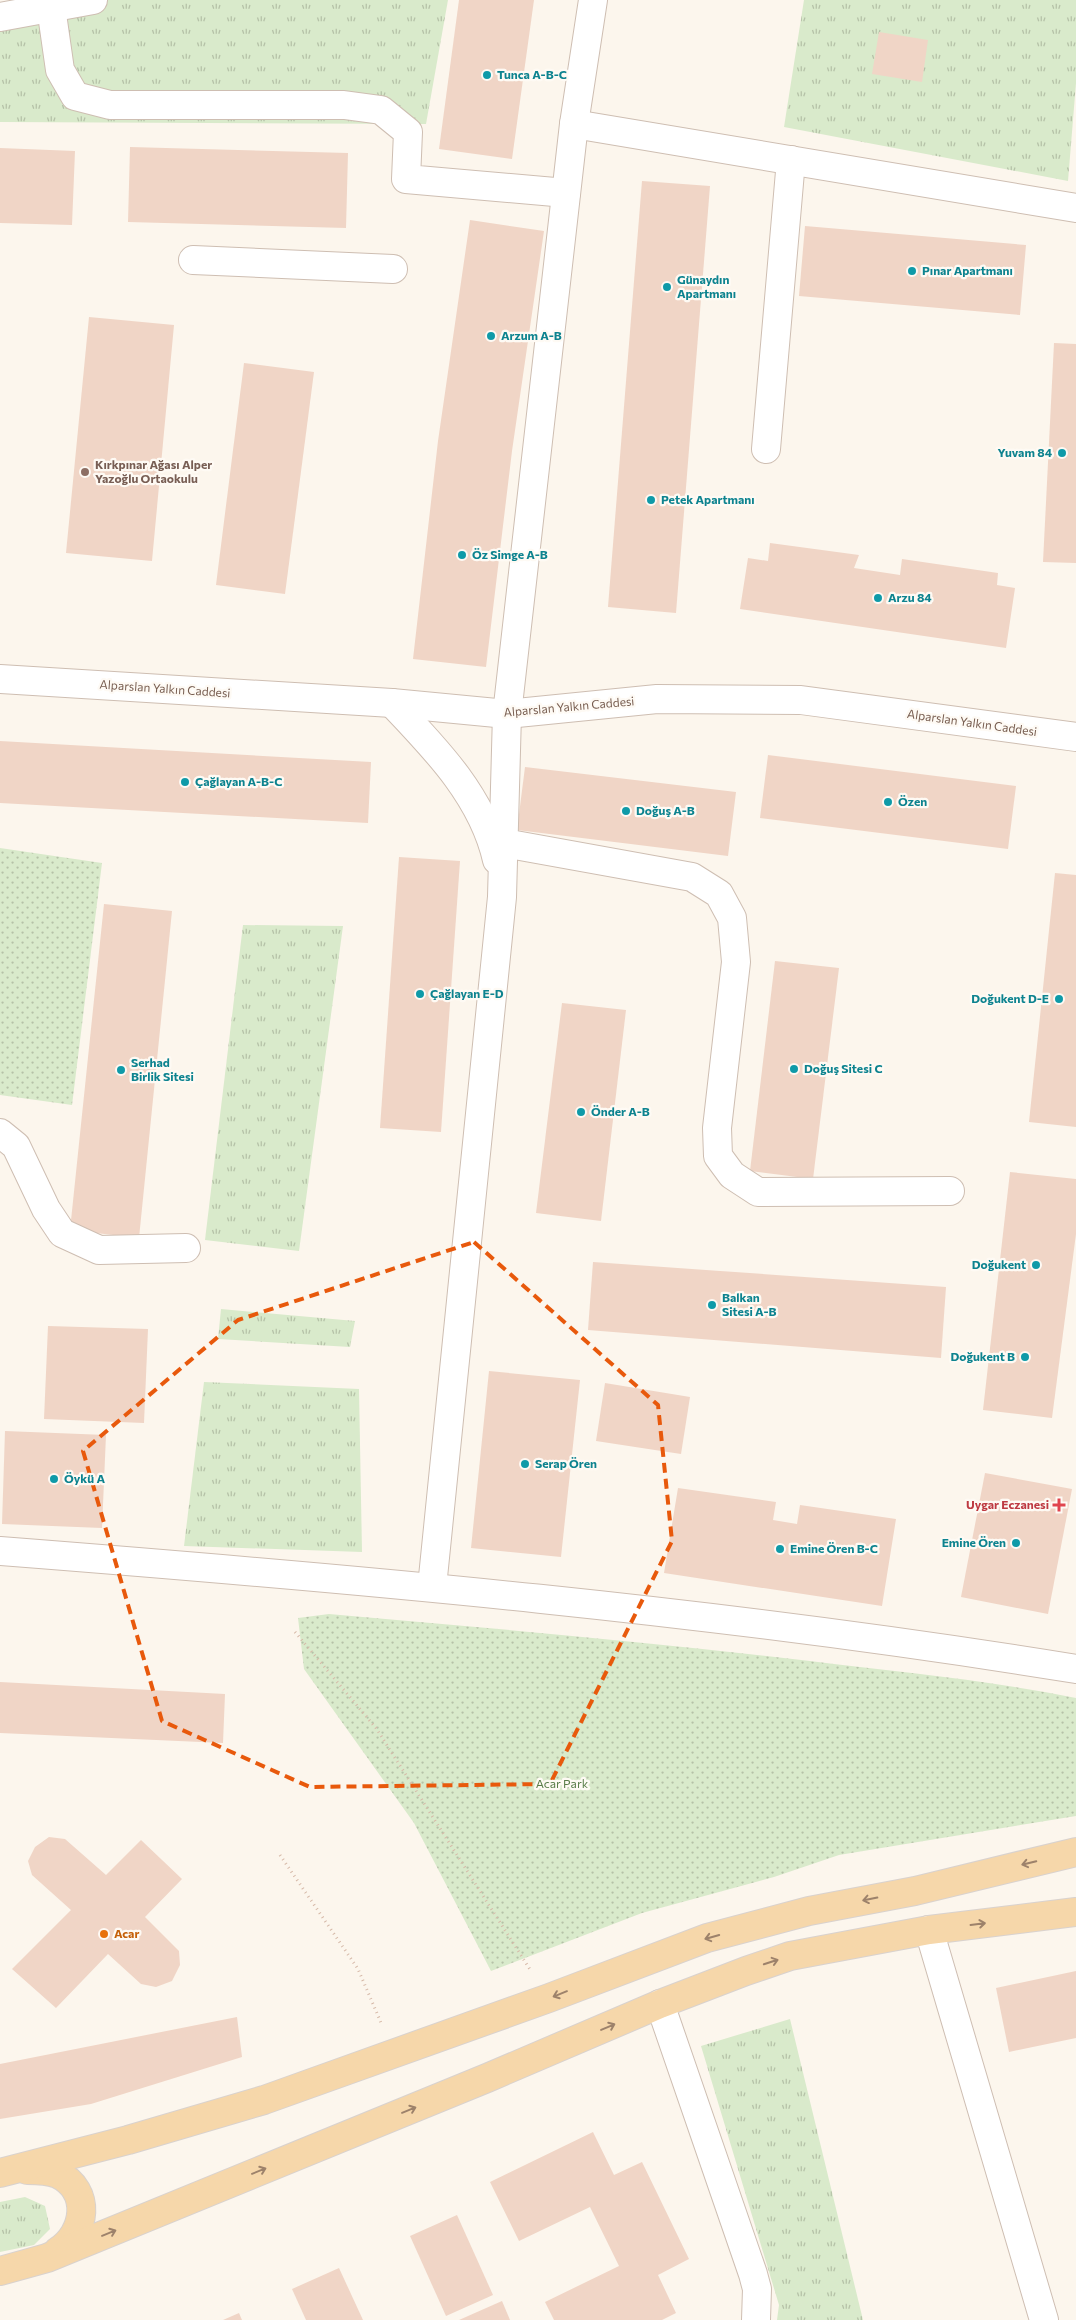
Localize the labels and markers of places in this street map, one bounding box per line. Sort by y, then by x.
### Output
place label: Tunca A-B-C [497,67,567,81]
marker: Tunca A-B-C [481,69,493,81]
place label: Pınar Apartmanı [922,263,1013,277]
marker: Pınar Apartmanı [906,265,918,277]
place label: Günaydın Apartmanı [677,272,736,300]
marker: Günaydın Apartmanı [661,281,673,293]
place label: Arzum A-B [501,328,562,342]
marker: Arzum A-B [485,330,497,342]
place label: Yuvam 84 [998,445,1053,459]
marker: Yuvam 84 [1056,447,1068,459]
place label: Kırkpınar Ağası Alper Yazoğlu Ortaokulu [95,457,212,485]
marker: Kırkpınar Ağası Alper Yazoğlu Ortaokulu [79,466,91,478]
place label: Petek Apartmanı [661,492,755,506]
marker: Petek Apartmanı [645,494,657,506]
place label: Öz Simge A-B [472,547,548,561]
marker: Öz Simge A-B [456,549,468,561]
place label: Arzu 84 [888,590,932,604]
marker: Arzu 84 [872,592,884,604]
place label: Çağlayan A-B-C [195,774,282,788]
marker: Çağlayan A-B-C [179,776,191,788]
place label: Özen [898,794,927,808]
marker: Özen [882,796,894,808]
place label: Doğuş A-B [636,803,695,817]
marker: Doğuş A-B [620,805,632,817]
place label: Çağlayan E-D [430,986,504,1000]
marker: Çağlayan E-D [414,988,426,1000]
place label: Doğukent D-E [971,991,1049,1005]
marker: Doğukent D-E [1053,993,1065,1005]
place label: Serhad Birlik Sitesi [131,1055,194,1083]
place label: Doğuş Sitesi C [804,1061,883,1075]
marker: Doğuş Sitesi C [788,1063,800,1075]
marker: Serhad Birlik Sitesi [115,1064,127,1076]
place label: Önder A-B [591,1104,650,1118]
marker: Önder A-B [575,1106,587,1118]
place label: Doğukent [972,1257,1026,1271]
marker: Doğukent [1030,1259,1042,1271]
place label: Balkan Sitesi A-B [722,1290,777,1318]
marker: Balkan Sitesi A-B [706,1299,718,1311]
place label: Doğukent B [950,1349,1015,1363]
marker: Doğukent B [1019,1351,1031,1363]
place label: Serap Ören [535,1456,597,1470]
marker: Serap Ören [519,1458,531,1470]
place label: Öykü A [64,1471,105,1485]
marker: Öykü A [48,1473,60,1485]
place label: Uygar Eczanesi [966,1497,1049,1511]
marker: Uygar Eczanesi [1053,1499,1065,1511]
place label: Emine Ören [942,1535,1006,1549]
marker: Emine Ören [1010,1537,1022,1549]
place label: Emine Ören B-C [790,1541,878,1555]
marker: Emine Ören B-C [774,1543,786,1555]
place label: Acar [114,1926,139,1940]
marker: Acar [98,1928,110,1940]

